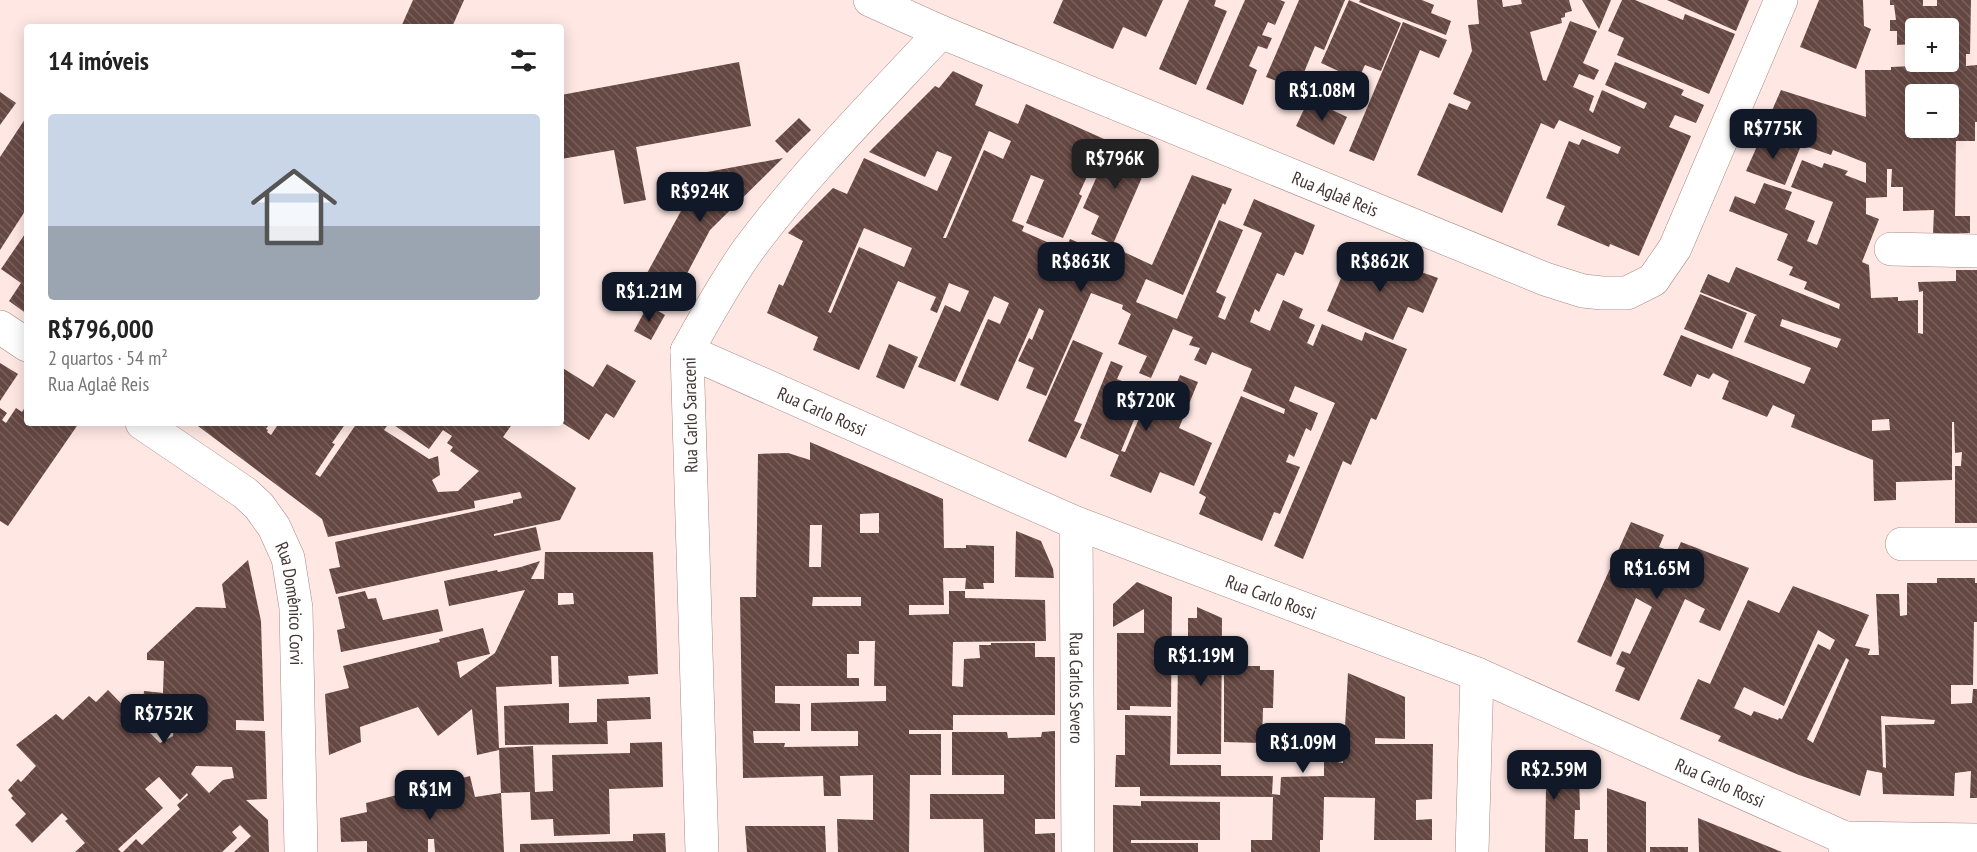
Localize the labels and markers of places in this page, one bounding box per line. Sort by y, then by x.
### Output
pin: R$1.08M [1267,71,1377,122]
pin: R$775K [1724,109,1822,160]
pin: R$796K [1066,139,1164,190]
pin: R$924K [651,172,749,223]
pin: R$863K [1032,242,1130,293]
pin: R$862K [1331,242,1429,293]
pin: R$1.21M [594,272,704,323]
pin: R$720K [1097,381,1195,432]
pin: R$1.65M [1602,549,1712,600]
pin: R$1.19M [1146,636,1256,687]
pin: R$752K [115,694,213,745]
pin: R$1.09M [1248,723,1358,774]
pin: R$2.59M [1499,750,1609,801]
pin: R$1M [394,770,466,821]

